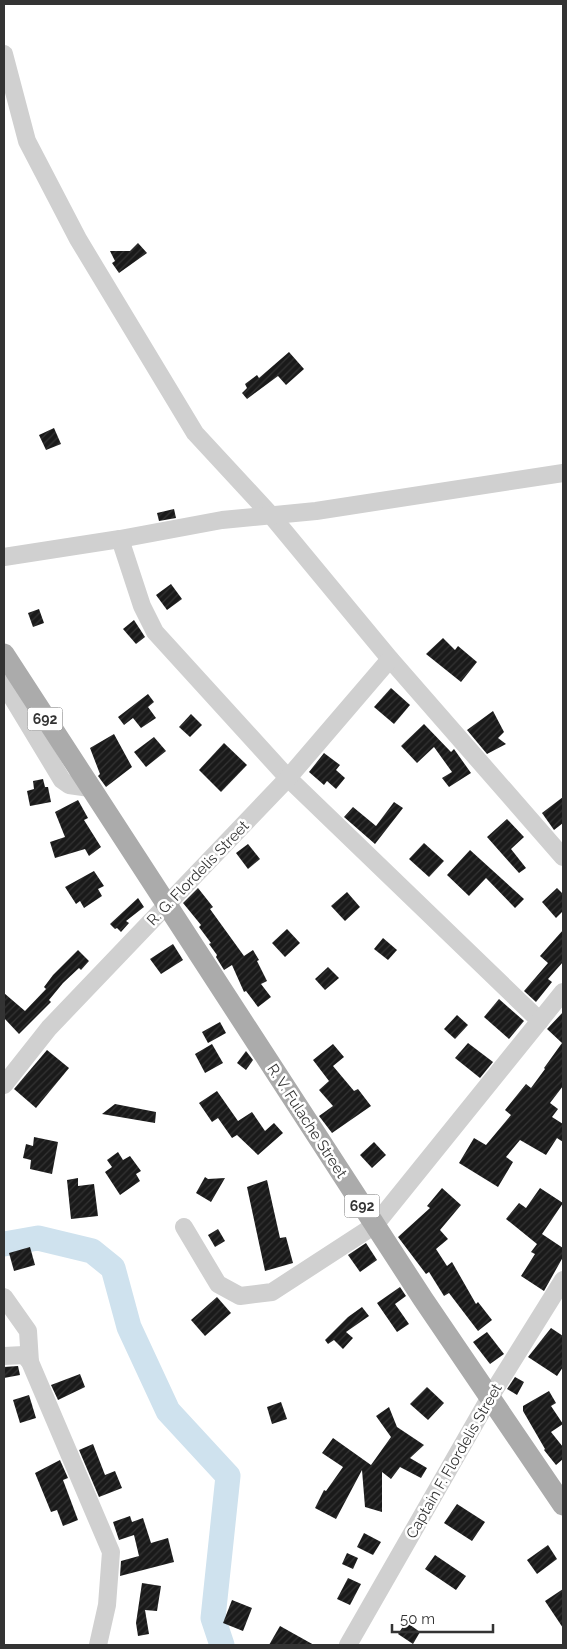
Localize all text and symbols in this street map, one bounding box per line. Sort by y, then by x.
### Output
road number: 692 [28,708,62,731]
street label: R. G. Flordelis Street [143,817,253,929]
street label: R. V. Fulache Street [263,1061,351,1181]
road number: 692 [344,1194,380,1218]
street label: Captain F. Flordelis Street [402,1380,506,1542]
scale bar [392,1602,493,1634]
text: 50 m [400,1610,435,1628]

